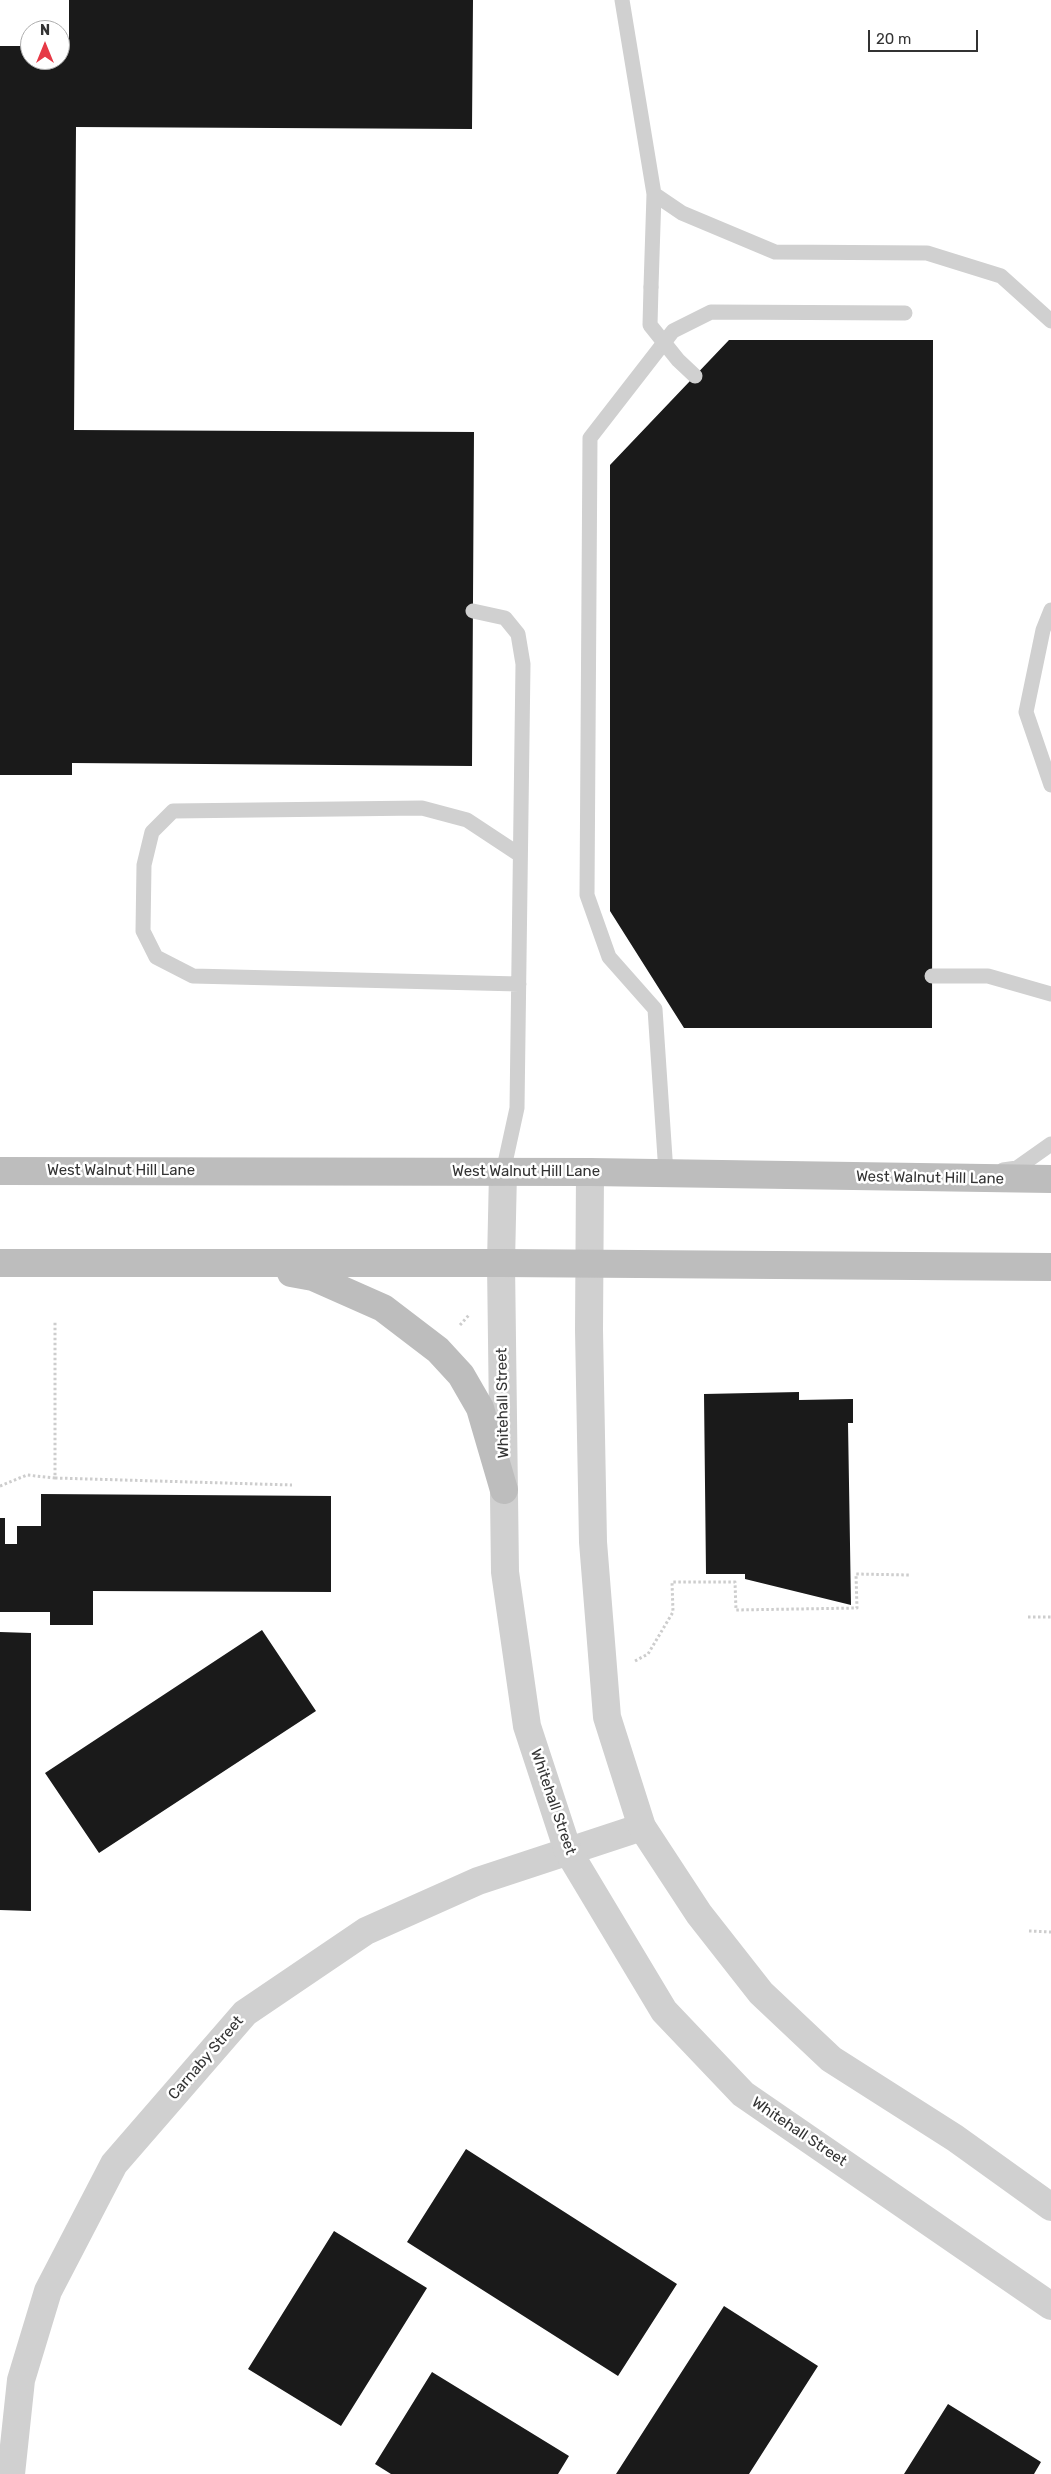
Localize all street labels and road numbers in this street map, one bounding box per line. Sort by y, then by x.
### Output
street label: West Walnut Hill Lane [47,1162,195,1180]
street label: West Walnut Hill Lane [452,1163,600,1181]
street label: West Walnut Hill Lane [856,1168,1004,1188]
street label: Whitehall Street [493,1347,513,1459]
street label: Whitehall Street [526,1747,580,1857]
street label: Carnaby Street [165,2012,247,2104]
street label: Whitehall Street [748,2094,850,2170]

